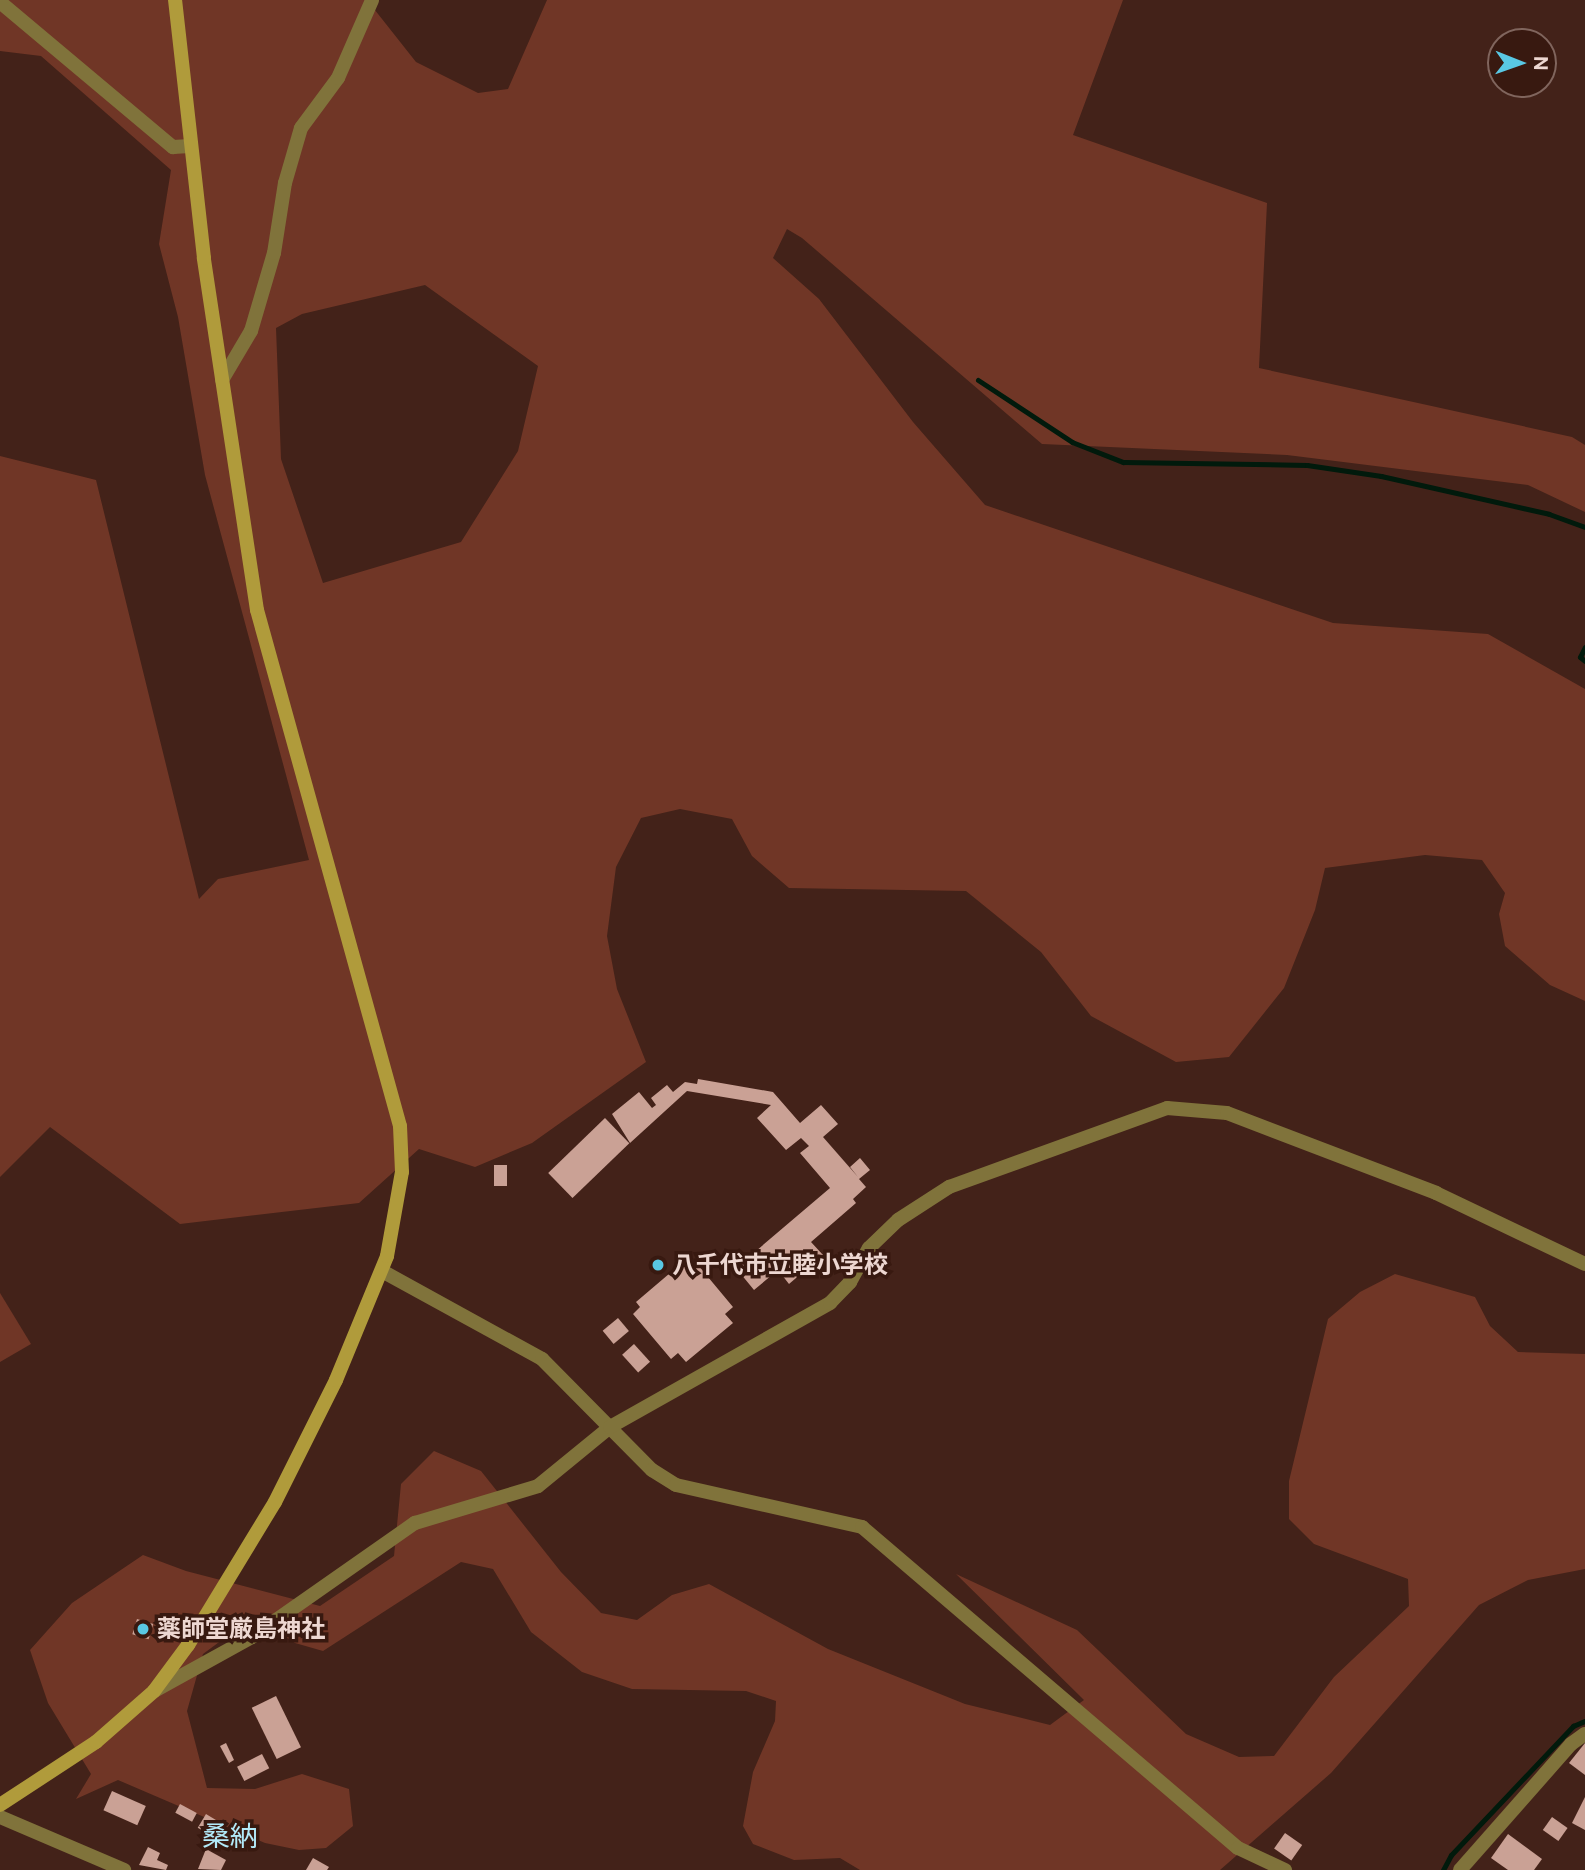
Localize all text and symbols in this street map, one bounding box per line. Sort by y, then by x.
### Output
north arrow [1487,28,1557,98]
text: N [1530,56,1552,71]
place label: 八千代市立睦小学校 [672,1251,888,1279]
marker: 八千代市立睦小学校 [650,1257,666,1273]
place label: 薬師堂厳島神社 [157,1615,325,1643]
marker: 薬師堂厳島神社 [135,1621,151,1637]
district label: 桑納 [202,1819,258,1853]

